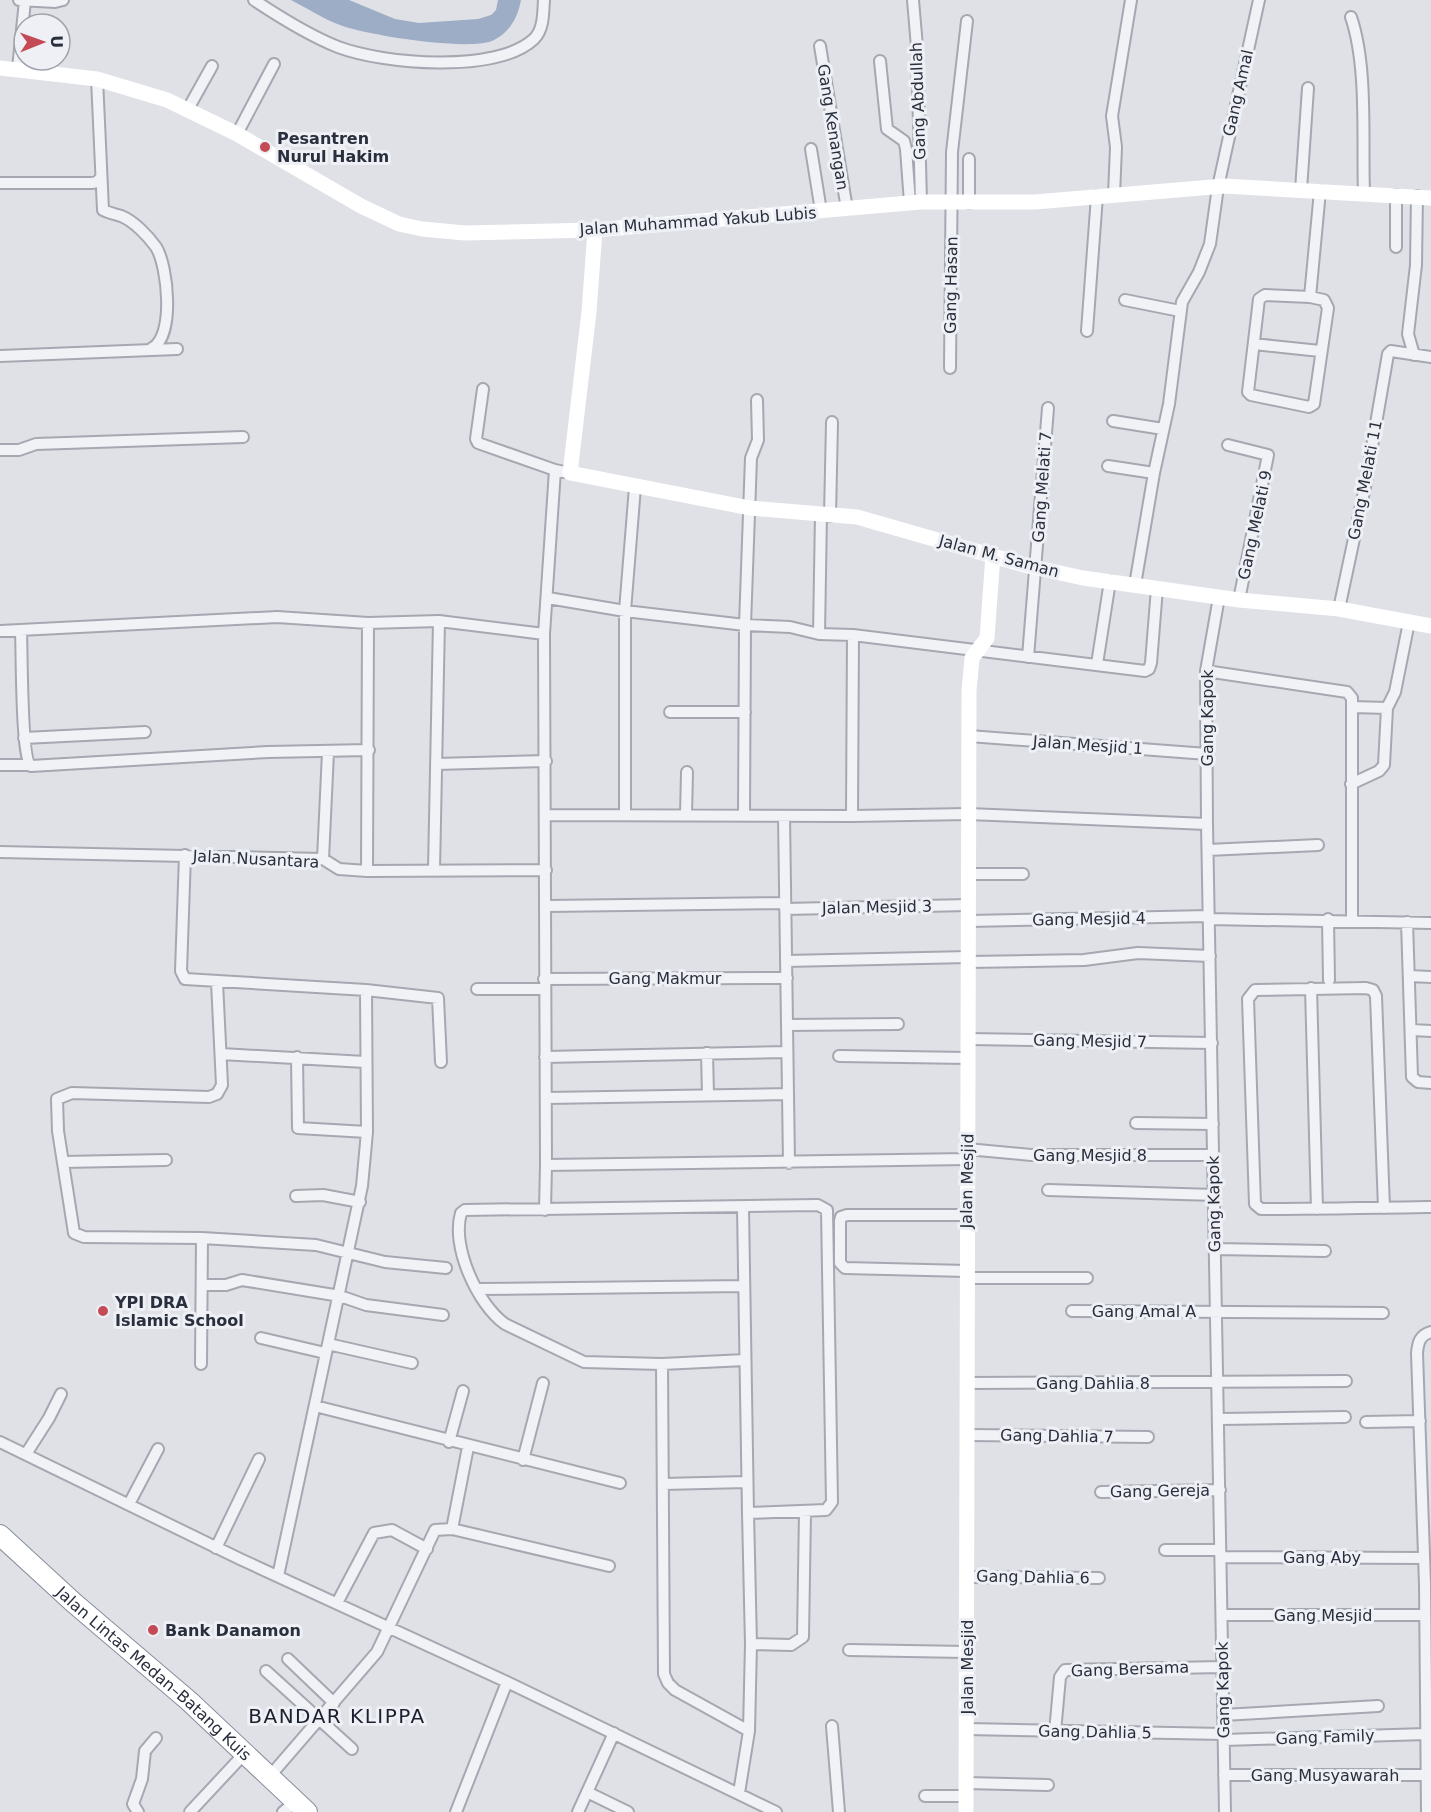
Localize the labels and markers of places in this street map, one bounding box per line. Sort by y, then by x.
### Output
place label: Pesantren Nurul Hakim [277,129,389,166]
marker: Pesantren Nurul Hakim [258,140,272,154]
place label: YPI DRA Islamic School [114,1293,244,1330]
marker: YPI DRA Islamic School [96,1304,110,1318]
place label: Bank Danamon [165,1621,301,1640]
marker: Bank Danamon [146,1623,160,1637]

